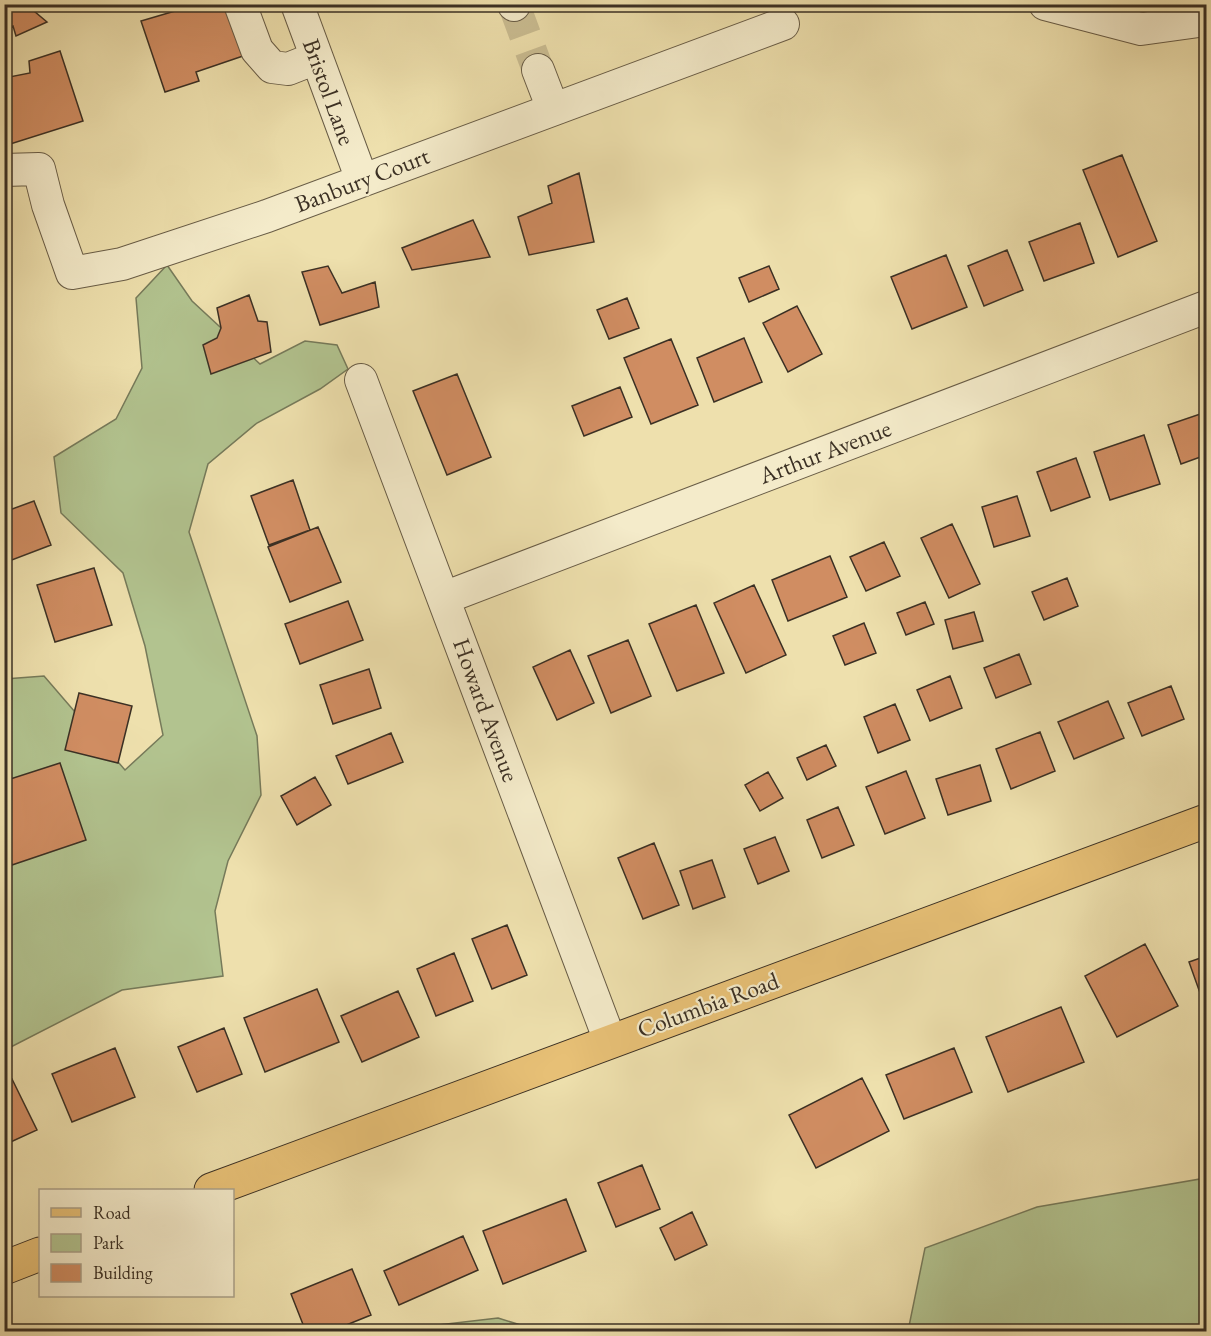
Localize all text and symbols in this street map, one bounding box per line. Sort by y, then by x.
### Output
street label: Bristol Lane [296,34,363,149]
street label: Banbury Court [290,139,434,219]
street label: Arthur Avenue [754,412,895,491]
street label: Howard Avenue [446,634,527,786]
street label: Columbia Road [633,964,784,1044]
legend [39,1189,234,1297]
text: Road [93,1201,132,1224]
text: Park [93,1231,124,1254]
text: Building [93,1261,153,1284]

